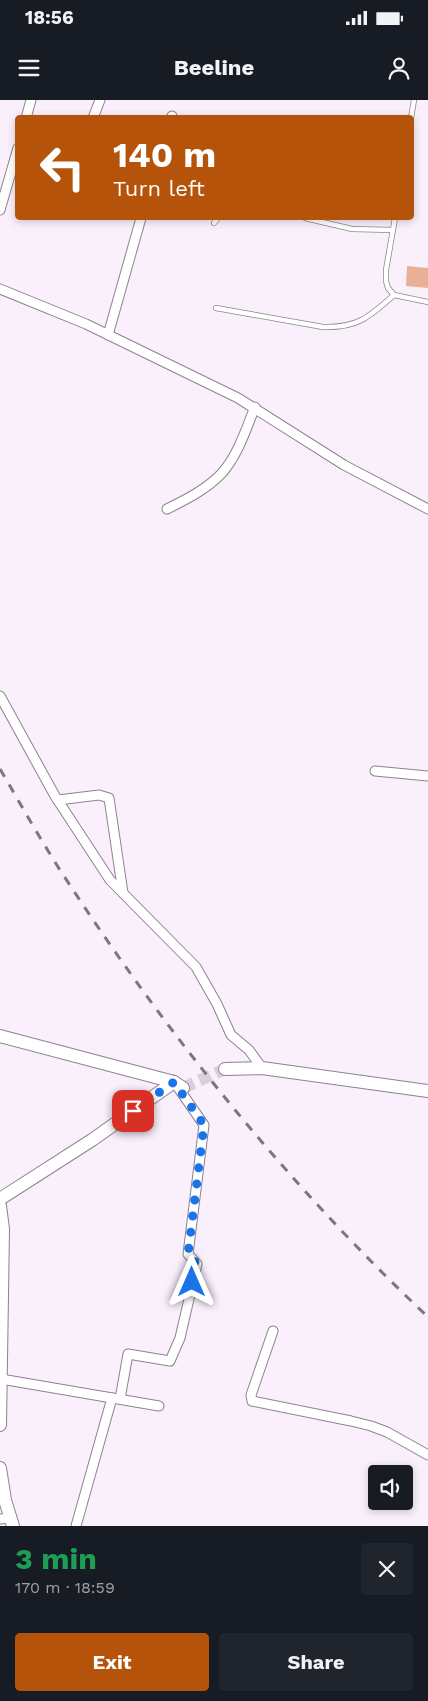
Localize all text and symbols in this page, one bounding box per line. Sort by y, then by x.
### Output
text: 18:56 [25,6,74,29]
icon: menu [15,54,43,82]
icon: person [385,54,413,82]
text: Beeline [174,55,254,80]
text: 140 m [113,134,216,176]
icon: left [30,135,95,200]
text: Turn left [113,176,205,201]
pin [112,1090,154,1132]
icon: arrive [119,1097,147,1125]
position arrow [165,1255,217,1307]
map controls [368,1465,413,1510]
button: sound [368,1465,413,1510]
text: 3 min [15,1541,97,1576]
button: close [361,1543,413,1595]
text: 170 m · 18:59 [15,1578,115,1597]
button: Exit [15,1633,209,1691]
button: Share [219,1633,413,1691]

